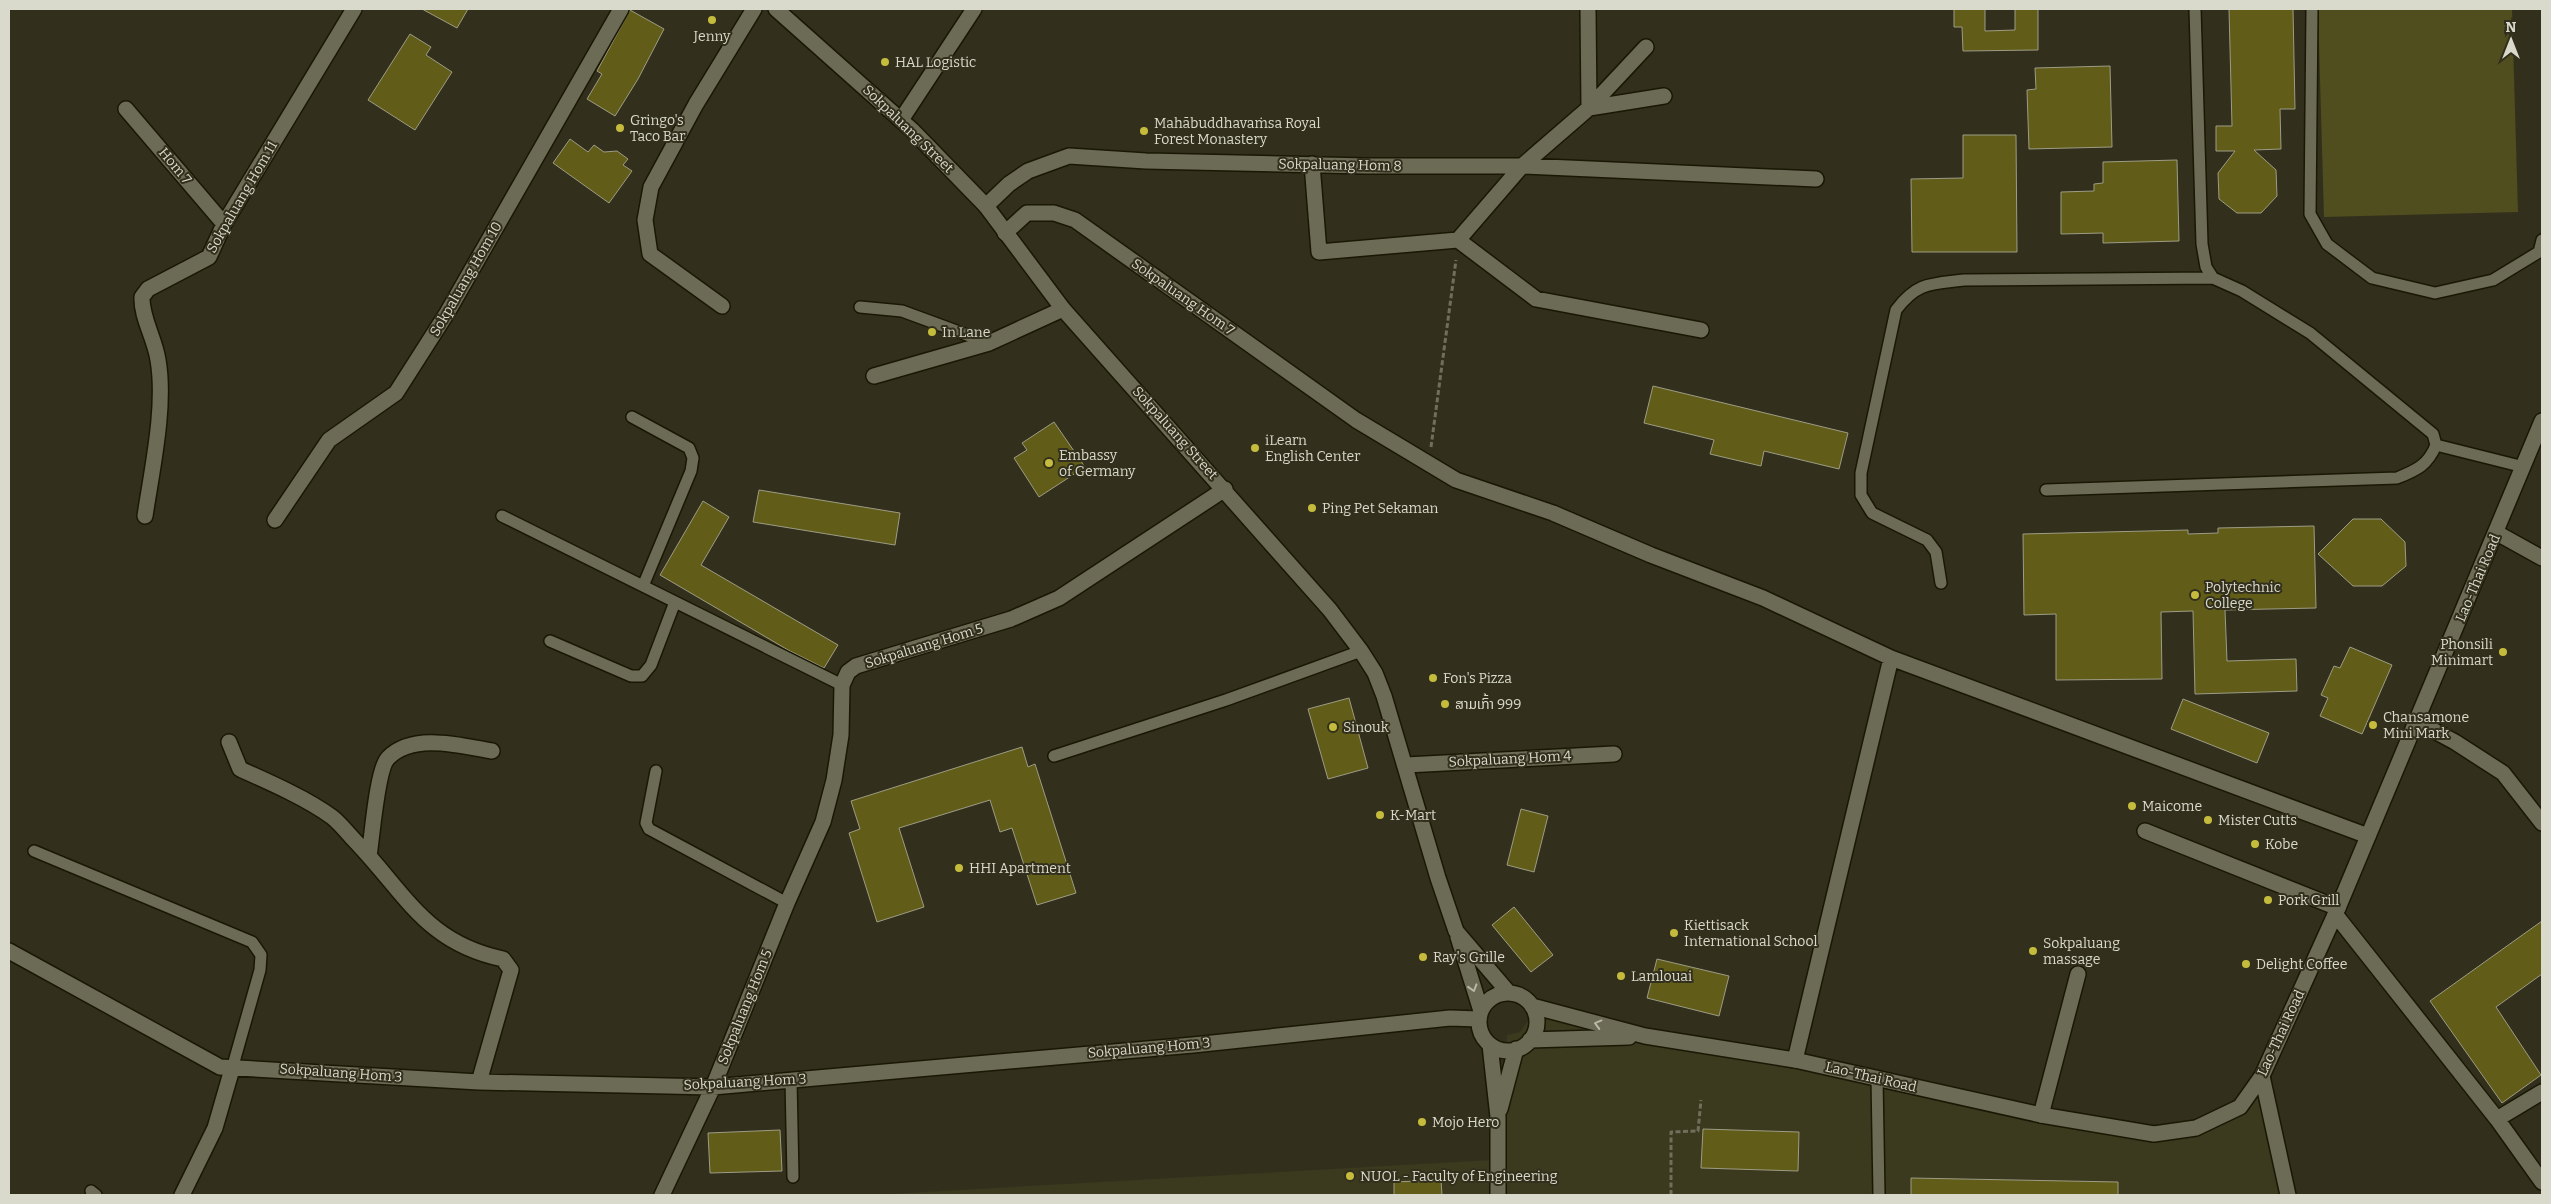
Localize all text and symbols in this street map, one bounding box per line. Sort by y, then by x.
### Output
marker: Jenny [706,14,718,26]
north arrow [2486,15,2536,65]
text: N [2506,19,2517,36]
place label: Jenny [693,28,731,45]
place label: HAL Logistic [895,54,976,71]
marker: HAL Logistic [879,56,891,68]
street label: Sokpaluang Street [859,81,957,177]
place label: Gringo's Taco Bar [630,112,685,145]
place label: Mahābuddhavaṁsa Royal Forest Monastery [1154,115,1320,148]
marker: Gringo's Taco Bar [614,122,626,134]
marker: Mahābuddhavaṁsa Royal Forest Monastery [1138,125,1150,137]
street label: Sokpaluang Hom 11 [203,138,281,256]
street label: Hom 7 [155,144,195,188]
street label: Sokpaluang Hom 8 [1278,155,1402,175]
street label: Sokpaluang Hom 10 [426,219,506,339]
street label: Sokpaluang Hom 7 [1128,255,1238,339]
place label: In Lane [942,324,990,341]
marker: In Lane [926,326,938,338]
street label: Sokpaluang Street [1129,383,1221,483]
place label: iLearn English Center [1265,432,1360,465]
marker: iLearn English Center [1249,442,1261,454]
place label: Embassy of Germany [1059,447,1136,480]
marker: Embassy of Germany [1043,457,1055,469]
place label: Ping Pet Sekaman [1322,500,1439,517]
marker: Ping Pet Sekaman [1306,502,1318,514]
street label: Lao-Thai Road [2452,532,2504,624]
place label: Polytechnic College [2205,579,2281,612]
marker: Polytechnic College [2189,589,2201,601]
street label: Sokpaluang Hom 5 [863,620,985,672]
place label: Phonsili Minimart [2431,636,2493,669]
marker: Phonsili Minimart [2497,646,2509,658]
place label: Fon's Pizza [1443,670,1512,687]
marker: Fon's Pizza [1427,672,1439,684]
place label: ສາມເກົ້າ 999 [1455,693,1522,713]
marker: ສາມເກົ້າ 999 [1439,698,1451,710]
place label: Chansamone Mini Mark [2383,709,2469,742]
place label: Sinouk [1343,719,1389,736]
marker: Chansamone Mini Mark [2367,719,2379,731]
marker: Sinouk [1327,721,1339,733]
street label: Sokpaluang Hom 4 [1448,747,1572,771]
place label: Maicome [2142,798,2202,815]
marker: Maicome [2126,800,2138,812]
place label: K-Mart [1390,807,1436,824]
marker: K-Mart [1374,809,1386,821]
place label: Mister Cutts [2218,812,2297,829]
marker: Mister Cutts [2202,814,2214,826]
place label: Kobe [2265,836,2298,853]
marker: Kobe [2249,838,2261,850]
place label: HHI Apartment [969,860,1071,877]
marker: HHI Apartment [953,862,965,874]
place label: Pork Grill [2278,892,2339,909]
marker: Pork Grill [2262,894,2274,906]
place label: Kiettisack International School [1684,917,1817,950]
marker: Kiettisack International School [1668,927,1680,939]
place label: Sokpaluang massage [2043,935,2120,968]
marker: Sokpaluang massage [2027,945,2039,957]
street label: Sokpaluang Hom 5 [714,947,776,1067]
place label: Ray's Grille [1433,949,1505,966]
marker: Ray's Grille [1417,951,1429,963]
place label: Delight Coffee [2256,956,2347,973]
marker: Delight Coffee [2240,958,2252,970]
place label: Lamlouai [1631,968,1692,985]
marker: Lamlouai [1615,970,1627,982]
one-way arrow [1468,983,1478,991]
street label: Lao-Thai Road [2254,987,2308,1079]
one-way arrow [1594,1019,1602,1030]
street label: Sokpaluang Hom 3 [1087,1034,1211,1062]
street label: Lao-Thai Road [1824,1058,1918,1096]
street label: Sokpaluang Hom 3 [279,1060,403,1086]
street label: Sokpaluang Hom 3 [683,1070,807,1094]
place label: Mojo Hero [1432,1114,1499,1131]
marker: Mojo Hero [1416,1116,1428,1128]
place label: NUOL - Faculty of Engineering [1360,1168,1558,1185]
marker: NUOL - Faculty of Engineering [1344,1170,1356,1182]

